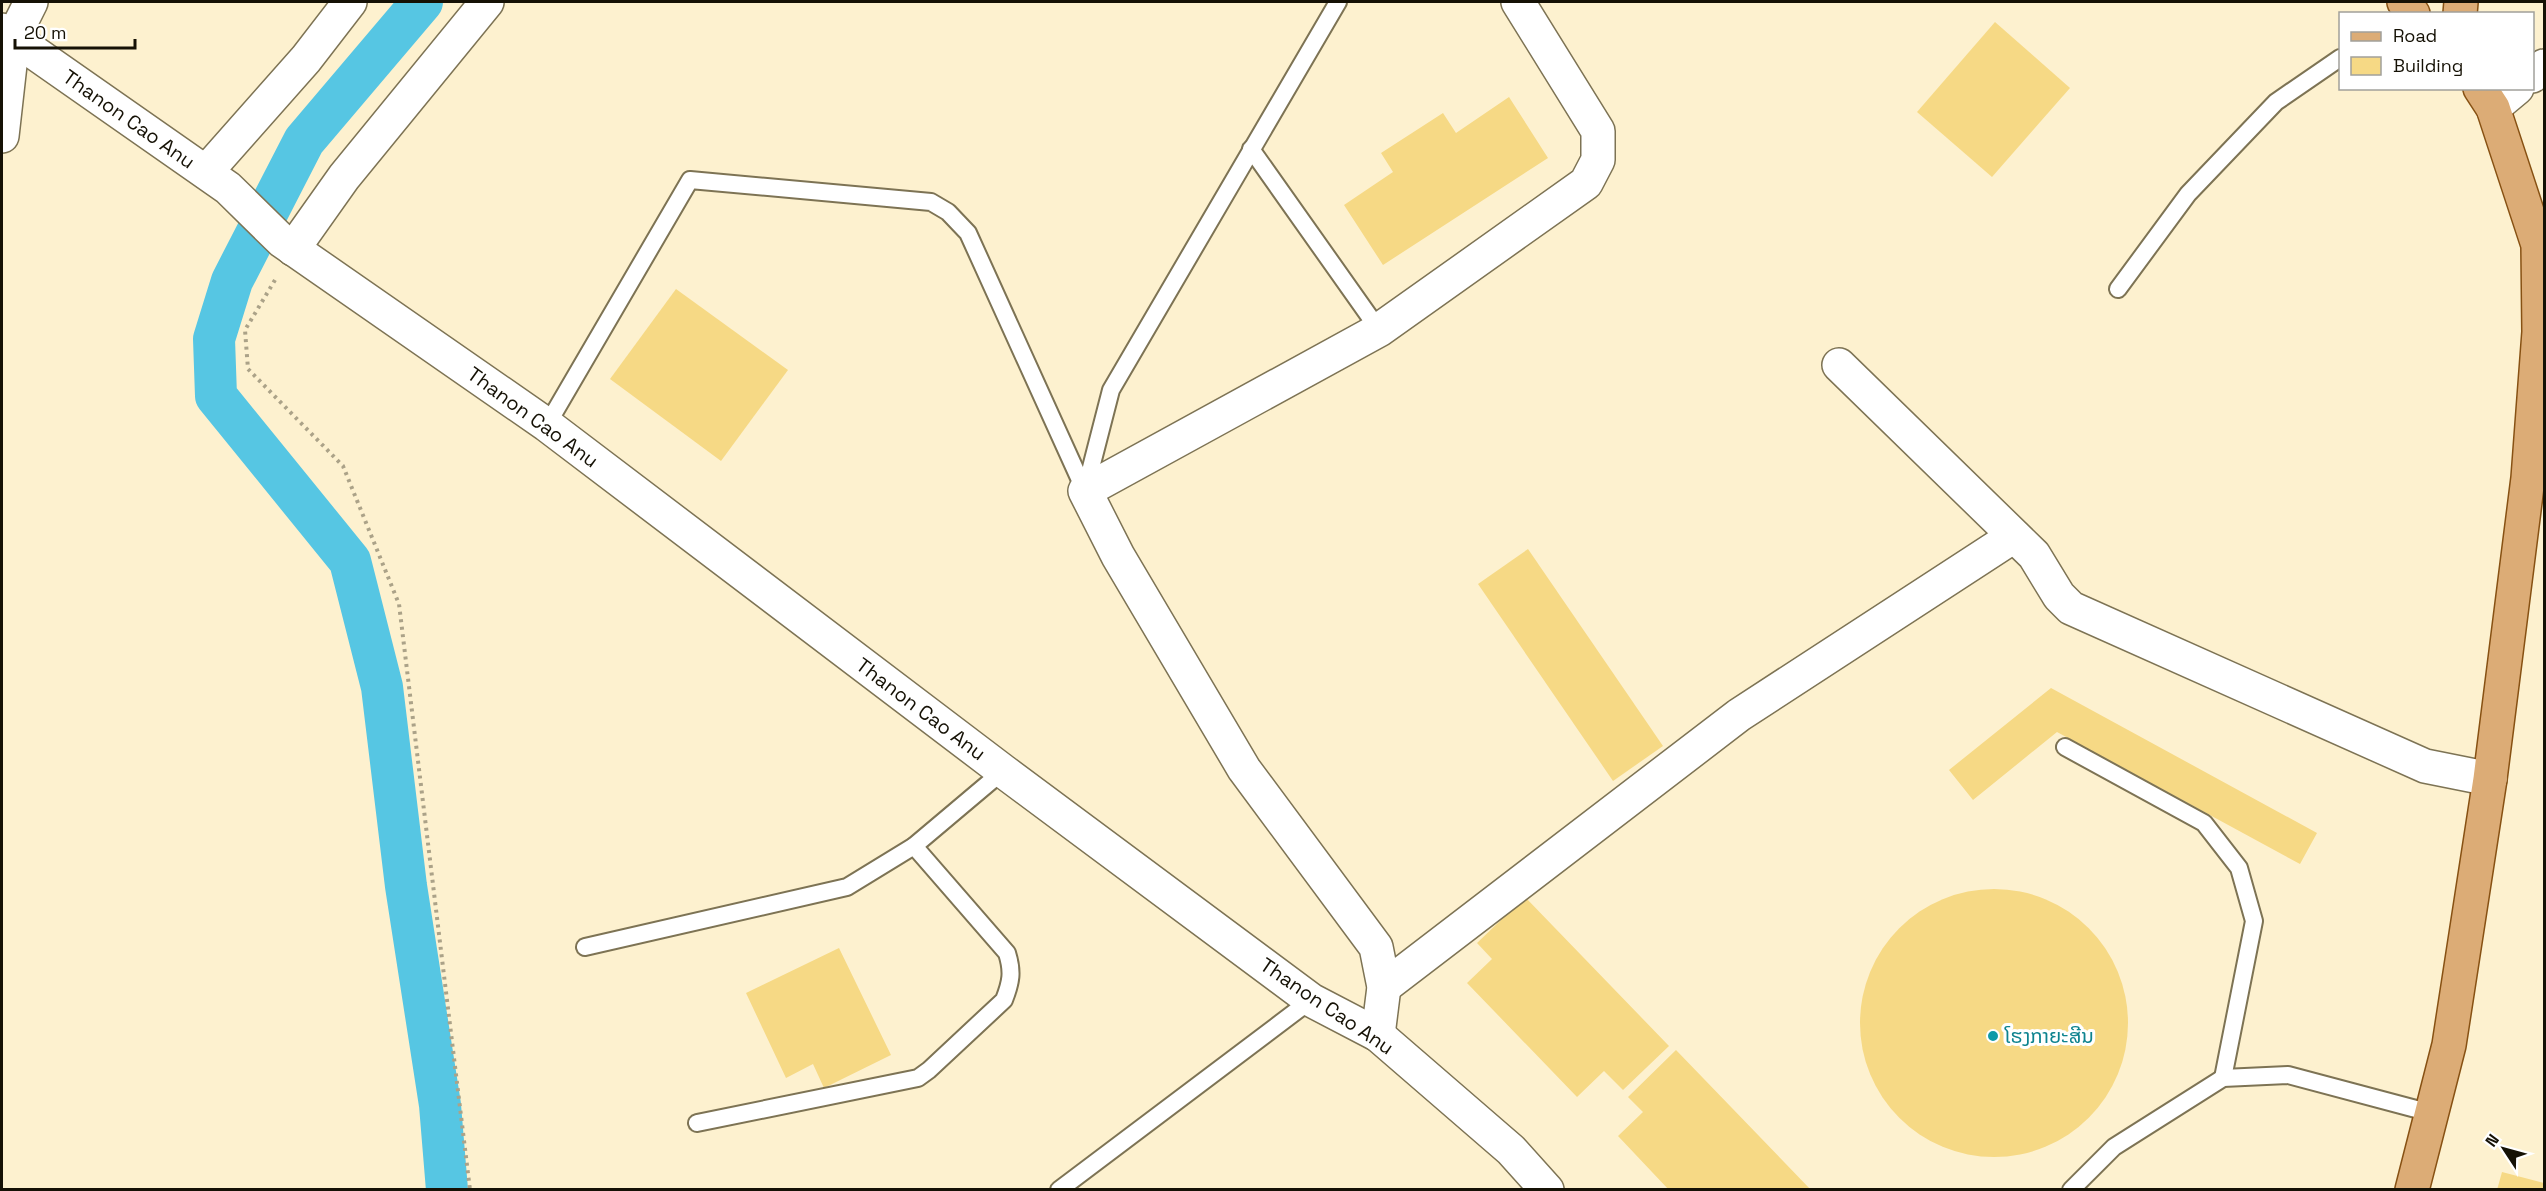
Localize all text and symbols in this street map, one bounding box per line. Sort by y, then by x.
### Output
scale bar [15,12,135,50]
legend [2339,12,2534,90]
text: 20 m [24,21,67,44]
text: Road [2393,24,2437,47]
text: Building [2393,54,2463,77]
street label: Thanon Cao Anu [58,64,200,174]
street label: Thanon Cao Anu [462,361,604,473]
street label: Thanon Cao Anu [851,652,991,766]
street label: Thanon Cao Anu [1255,952,1399,1060]
place label: ໂຮງກາຍະສີນ [2004,1023,2094,1049]
marker: ໂຮງກາຍະສີນ [1986,1029,2000,1043]
north arrow [2474,1119,2534,1179]
text: N [2481,1130,2504,1151]

